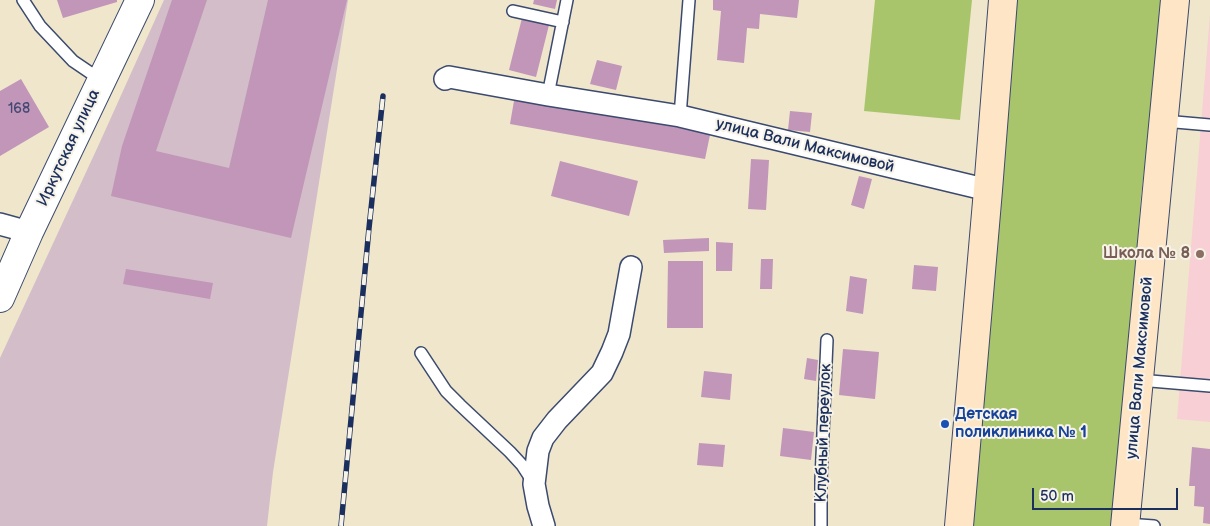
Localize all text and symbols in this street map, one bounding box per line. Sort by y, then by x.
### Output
street label: Иркутская улица [33,86,105,210]
house number: 168 [8,101,30,117]
street label: улица Вали Максимовой [714,115,896,177]
place label: Школа № 8 [1103,244,1190,264]
marker: Школа № 8 [1194,248,1206,260]
street label: улица Вали Максимовой [1122,276,1158,460]
street label: Клубный переулок [812,363,836,503]
place label: Детская поликлиника № 1 [955,405,1087,443]
marker: Детская поликлиника № 1 [939,418,951,430]
scale bar [1035,478,1181,510]
text: 50 m [1040,487,1074,506]

